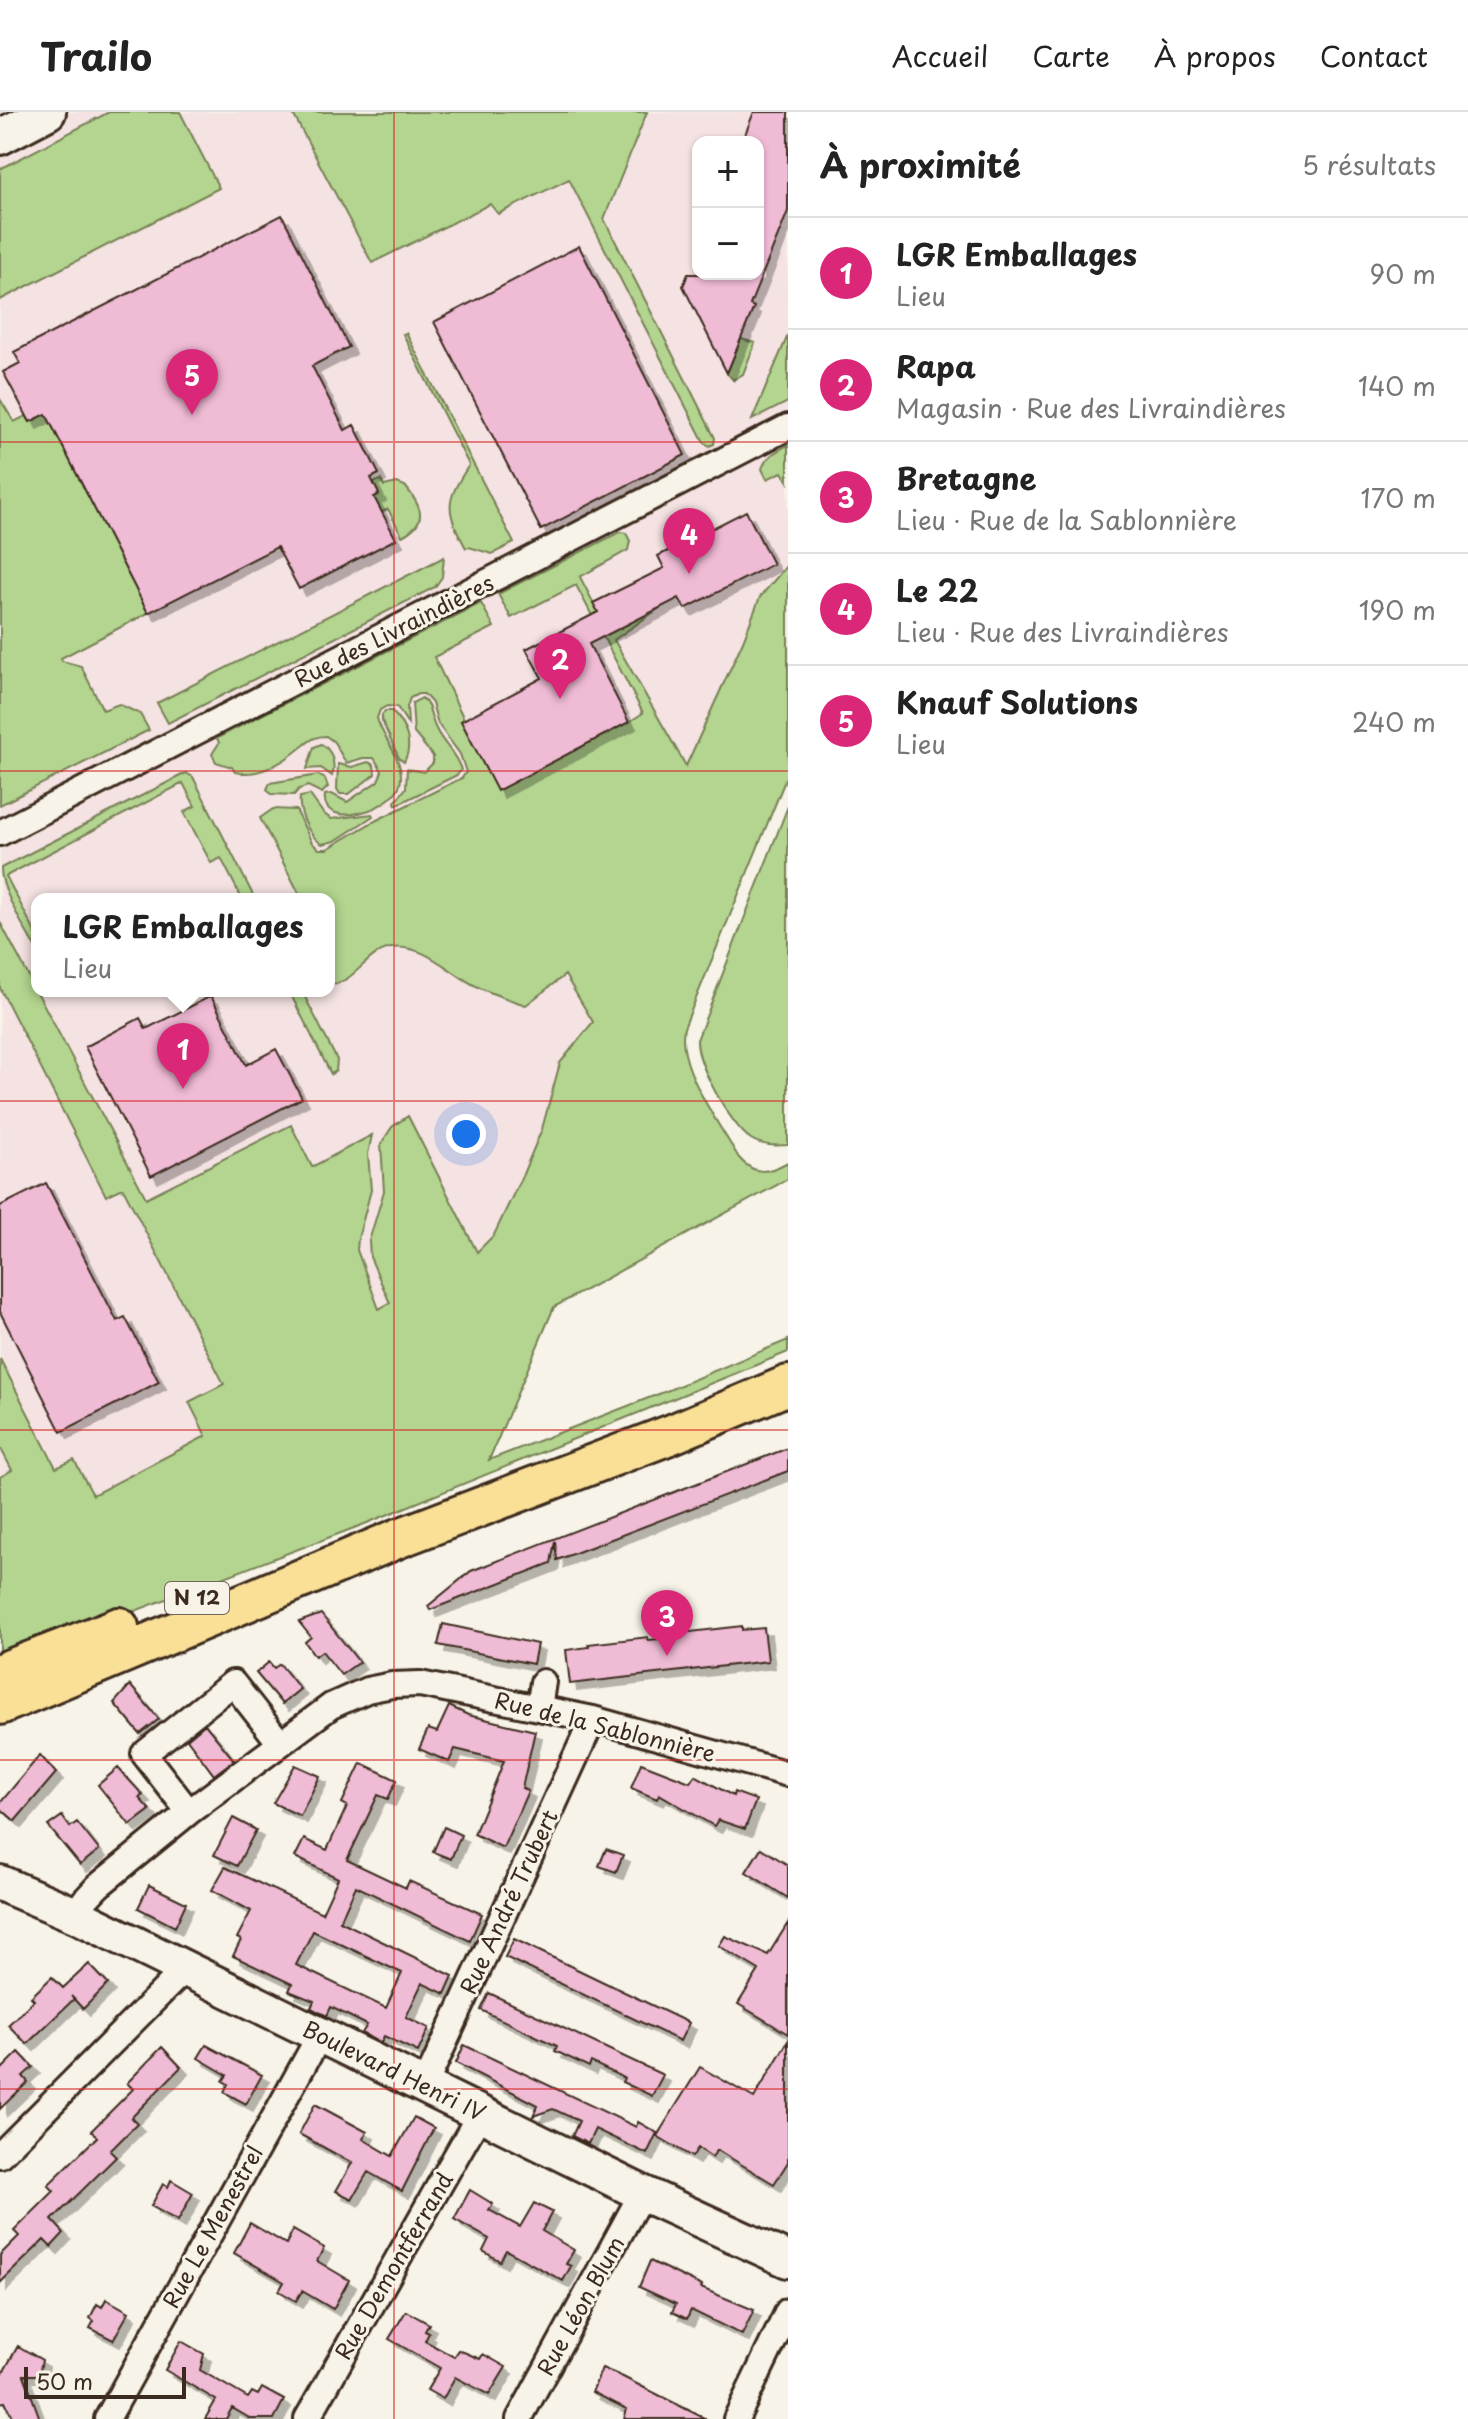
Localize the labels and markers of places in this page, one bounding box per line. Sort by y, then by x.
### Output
pin: 5 [166,349,218,415]
pin: 4 [663,508,715,574]
pin: 2 [534,633,586,699]
pin: 1 [157,1023,209,1089]
pin: 3 [641,1590,693,1656]

